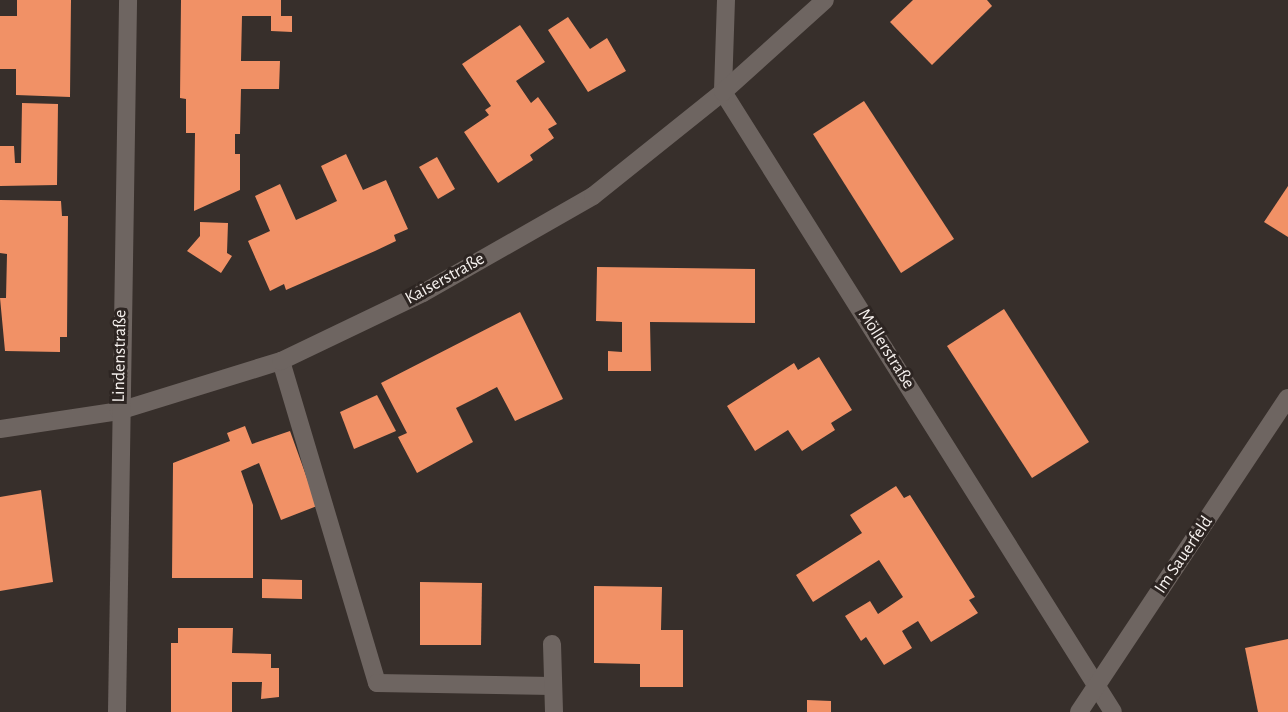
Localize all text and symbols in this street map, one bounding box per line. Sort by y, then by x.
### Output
street label: Kaiserstraße [401,248,489,310]
street label: Möllerstraße [853,305,919,393]
street label: Lindenstraße [108,309,132,403]
street label: Im Sauerfeld [1150,512,1218,598]

